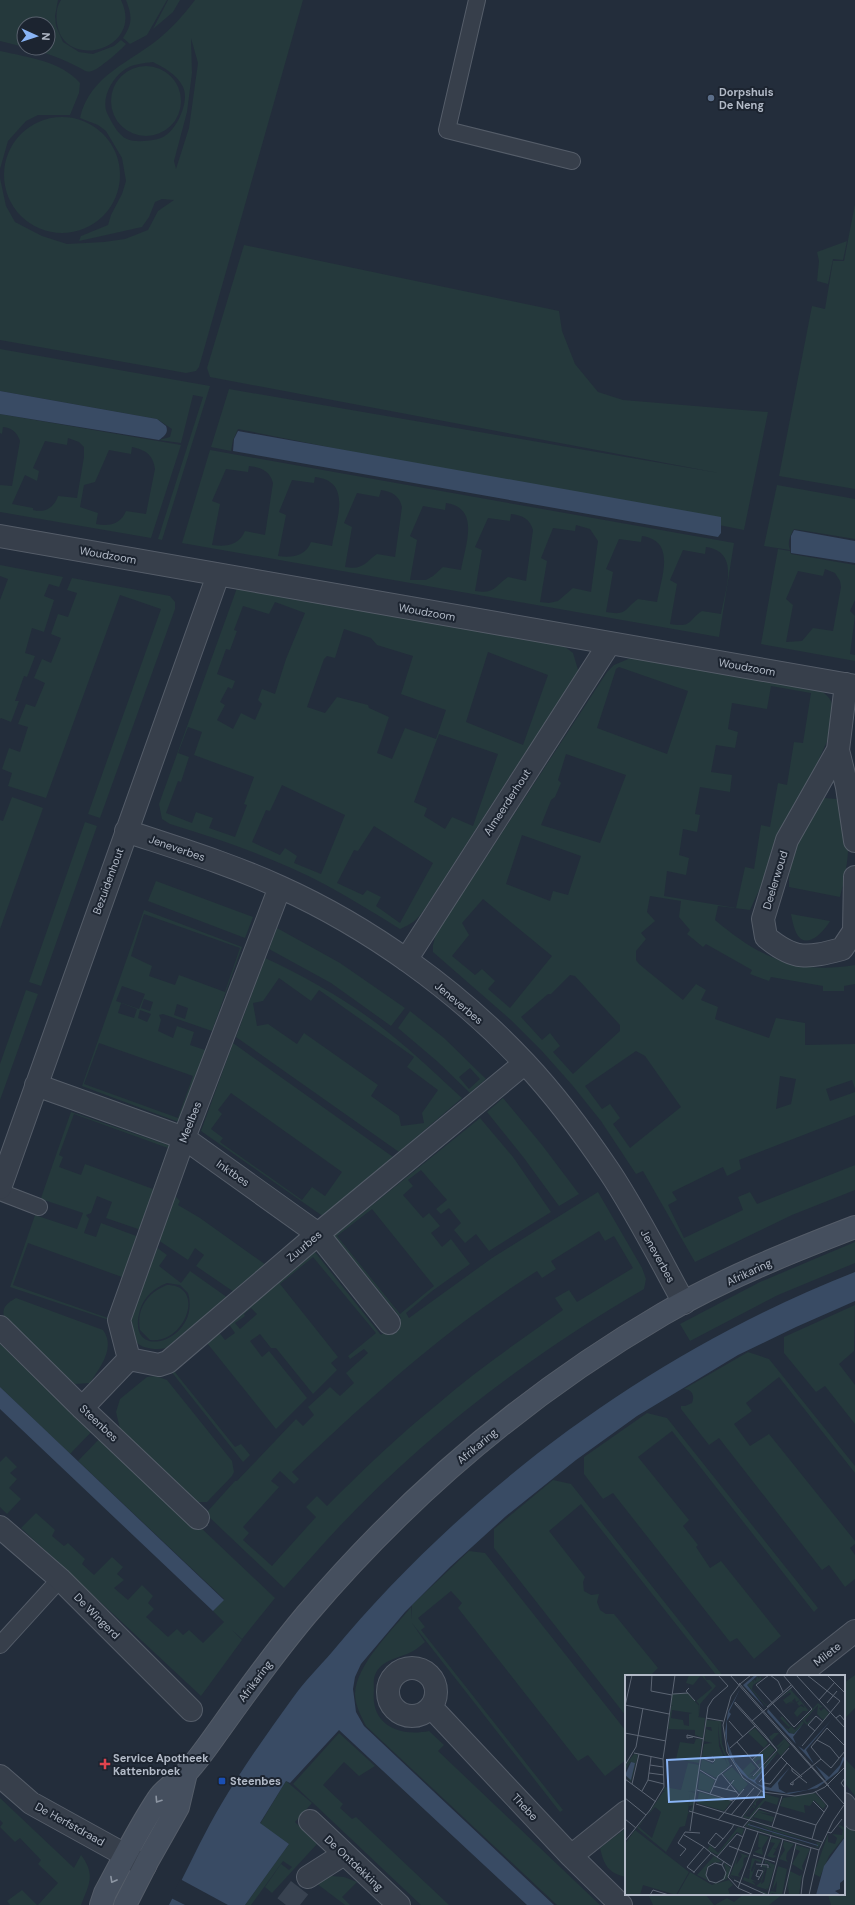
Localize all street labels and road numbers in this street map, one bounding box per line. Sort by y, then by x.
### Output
street label: Woudzoom [78,543,138,567]
street label: Woudzoom [397,600,457,624]
street label: Woudzoom [717,655,777,679]
street label: Almeerderhout [480,766,534,838]
street label: Jeneverbes [147,832,207,864]
street label: Bezuidenhout [89,846,127,916]
street label: Deelerwoud [759,849,791,911]
street label: Jeneverbes [432,979,486,1027]
street label: Meelbes [176,1099,204,1145]
street label: Inktbes [214,1157,252,1189]
street label: Zuurbes [284,1227,324,1265]
street label: Jeneverbes [638,1227,678,1285]
street label: Afrikaring [724,1255,774,1289]
street label: Steenbes [77,1402,121,1444]
street label: Afrikaring [454,1425,500,1467]
street label: De Wingerd [71,1590,123,1642]
street label: Milete [811,1639,843,1669]
street label: Afrikaring [235,1658,275,1704]
street label: Thebe [509,1791,541,1823]
street label: De Herfstdraad [33,1799,107,1849]
street label: De Ontdekking [322,1832,386,1894]

